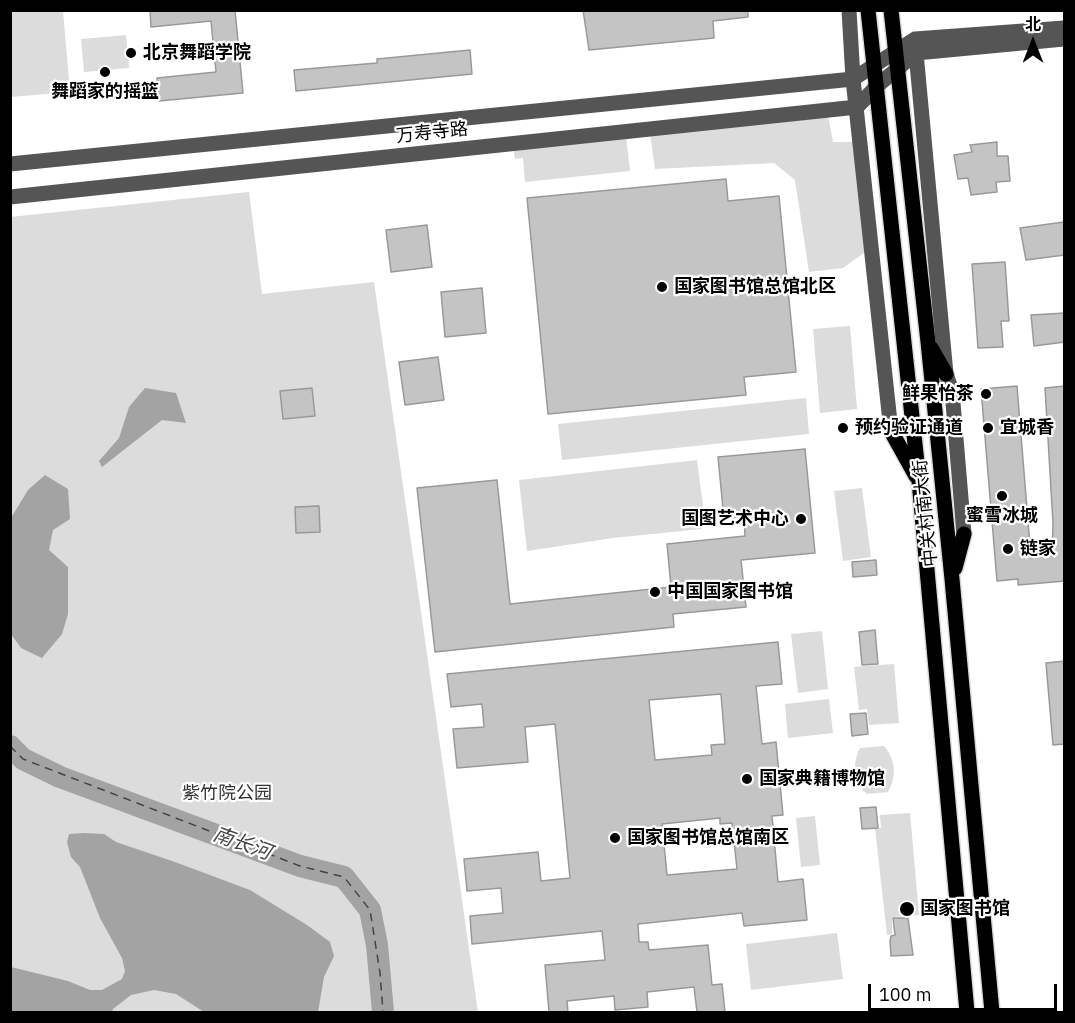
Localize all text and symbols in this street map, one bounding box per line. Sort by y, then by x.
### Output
north arrow [1003,12,1063,72]
text: 北 [1025,14,1041,34]
place label: 北京舞蹈学院 [143,42,251,64]
marker: 北京舞蹈学院 [124,46,138,60]
marker: 舞蹈家的摇篮 [98,65,112,79]
place label: 舞蹈家的摇篮 [51,81,159,103]
street label: 万寿寺路 [395,118,469,148]
place label: 国家图书馆总馆北区 [674,276,836,298]
marker: 国家图书馆总馆北区 [655,280,669,294]
place label: 鲜果怡茶 [902,383,974,405]
marker: 鲜果怡茶 [979,387,993,401]
place label: 预约验证通道 [855,417,963,439]
place label: 宜城香 [1000,417,1054,439]
marker: 预约验证通道 [836,421,850,435]
marker: 宜城香 [981,421,995,435]
street label: 中关村南大街 [910,458,942,568]
marker: 蜜雪冰城 [995,489,1009,503]
place label: 蜜雪冰城 [966,505,1038,527]
place label: 国图艺术中心 [681,508,789,530]
marker: 国图艺术中心 [794,512,808,526]
place label: 链家 [1020,538,1056,560]
marker: 链家 [1001,542,1015,556]
place label: 中国国家图书馆 [667,581,793,603]
marker: 中国国家图书馆 [648,585,662,599]
place label: 国家典籍博物馆 [759,768,885,790]
marker: 国家典籍博物馆 [740,772,754,786]
park label: 紫竹院公园 [182,783,272,805]
water label: 南长河 [210,822,274,866]
place label: 国家图书馆总馆南区 [627,827,789,849]
marker: 国家图书馆总馆南区 [608,831,622,845]
place label: 国家图书馆 [920,898,1010,920]
marker: 国家图书馆 [898,900,916,918]
scale bar [871,972,1060,1010]
text: 100 m [879,983,931,1006]

